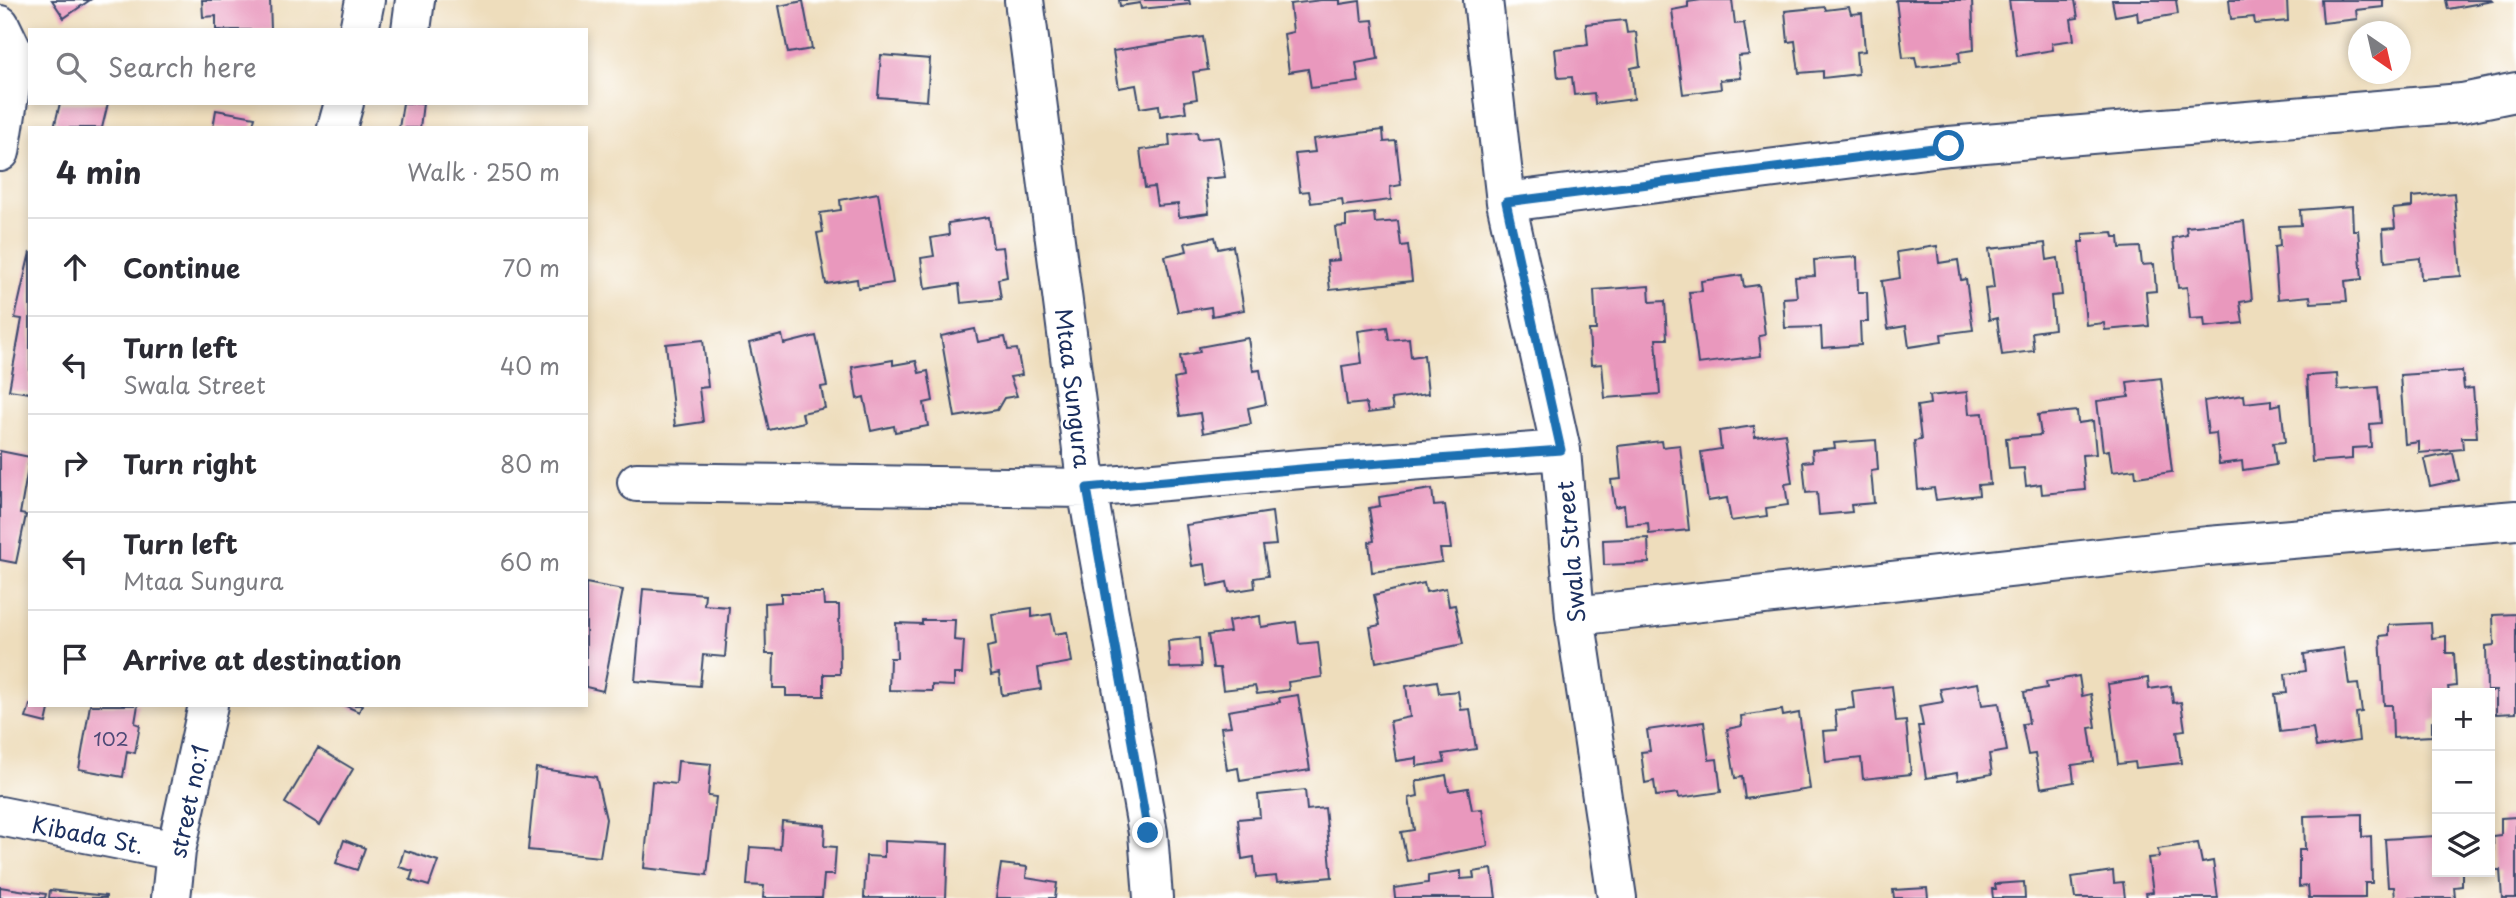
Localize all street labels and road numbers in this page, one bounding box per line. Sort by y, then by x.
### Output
street label: Mtaa Sungura [1047,306,1101,470]
street label: Swala Street [1546,479,1594,625]
street label: street no:1 [159,741,217,861]
street label: Kibada St. [29,806,147,862]

